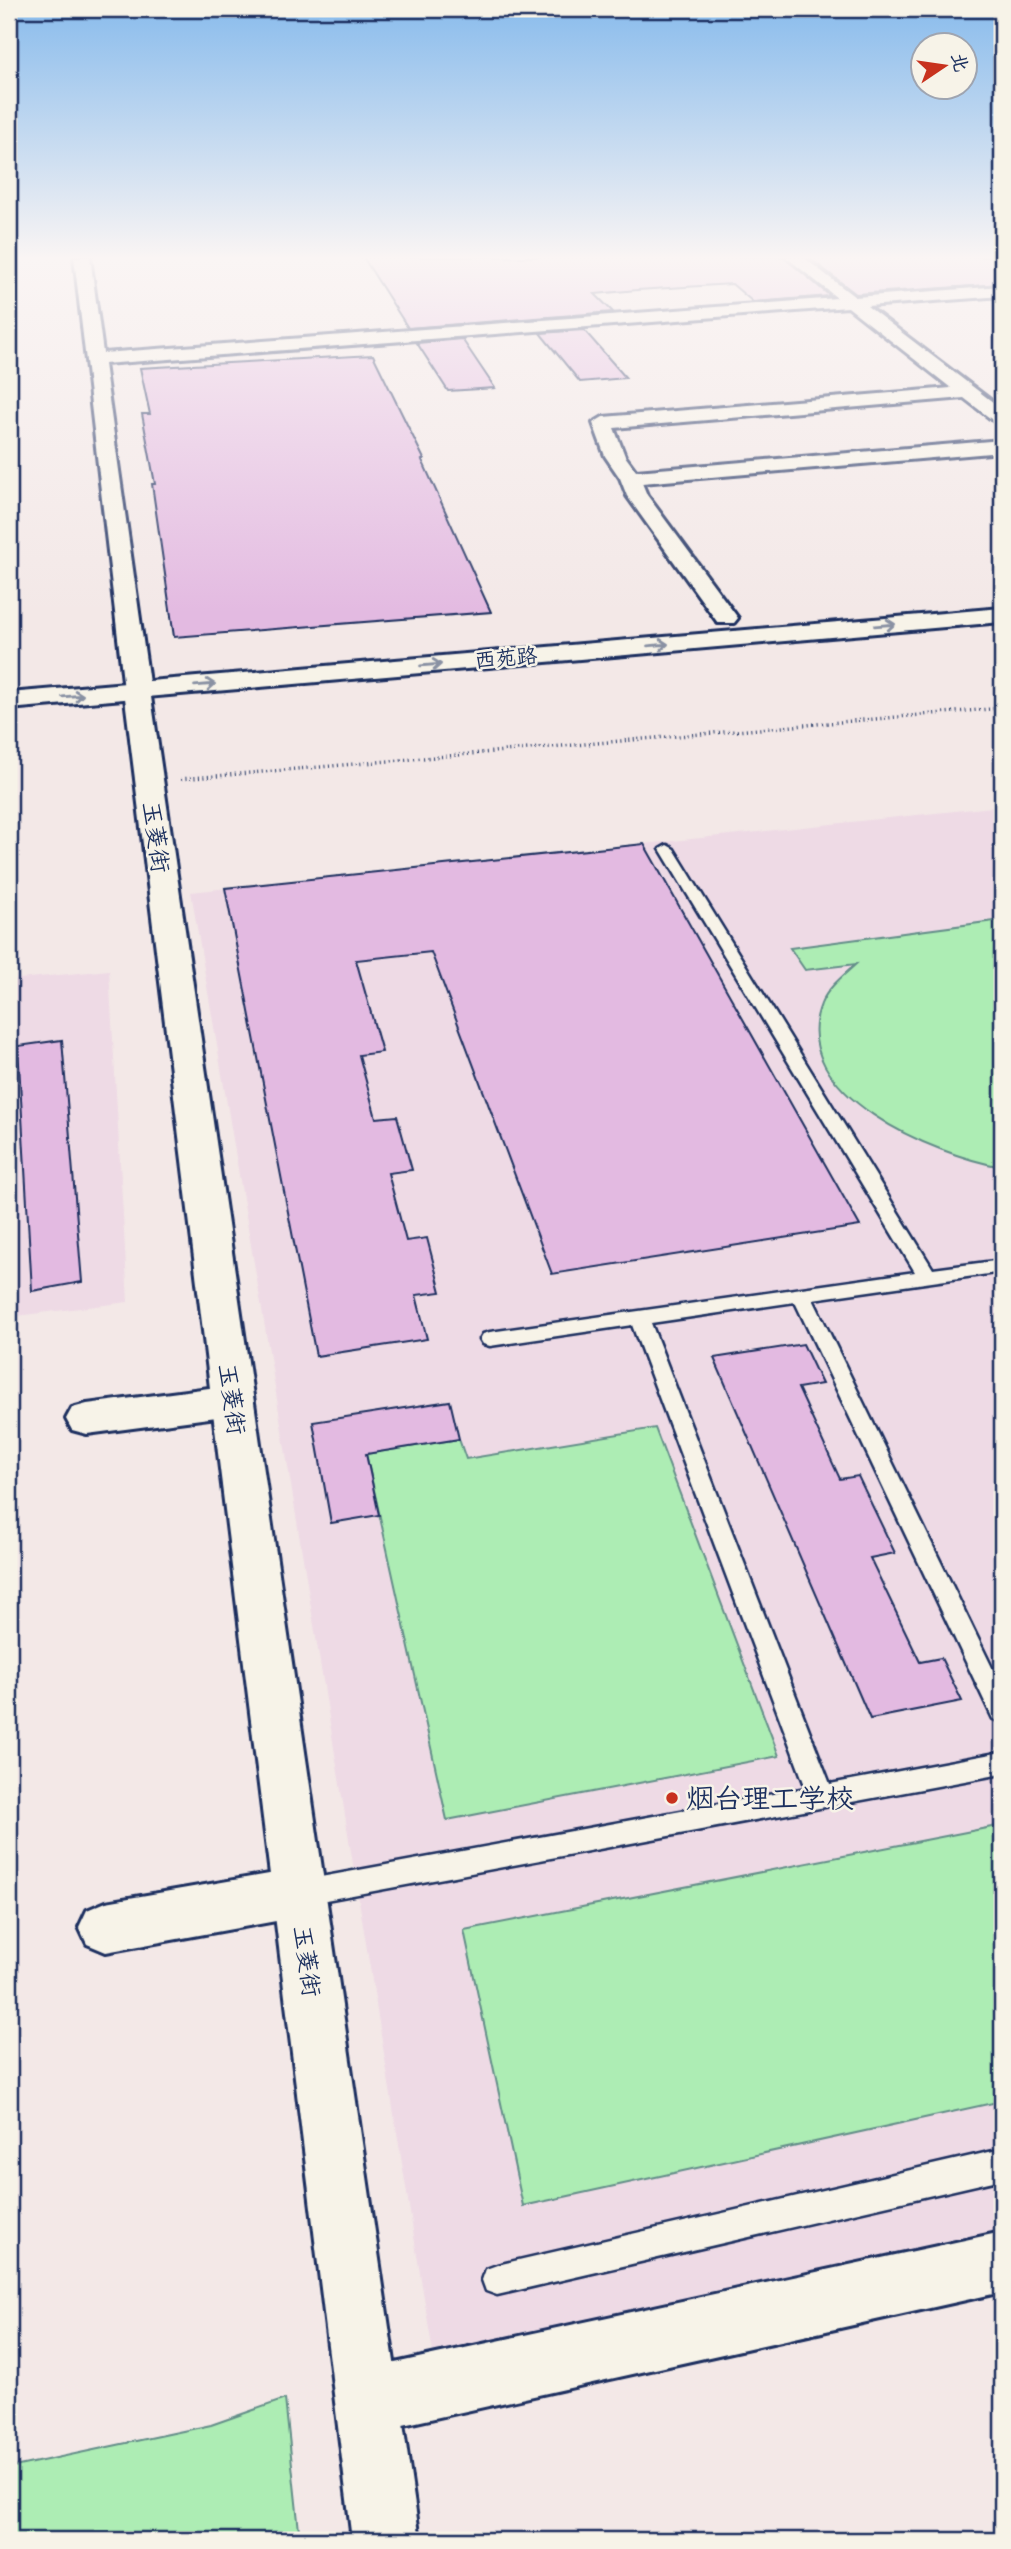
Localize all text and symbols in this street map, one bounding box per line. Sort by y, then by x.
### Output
north arrow [909,32,979,102]
text: 北 [947,50,973,74]
one-way arrow [873,618,895,631]
one-way arrow [646,638,669,651]
street label: 西苑路 [473,642,538,673]
one-way arrow [419,658,442,671]
one-way arrow [193,678,215,691]
one-way arrow [61,689,83,702]
street label: 玉菱街 [137,799,176,875]
street label: 玉菱街 [213,1361,252,1437]
place label: 烟台理工学校 [686,1781,854,1815]
marker: 烟台理工学校 [664,1790,680,1806]
street label: 玉菱街 [288,1923,327,1999]

